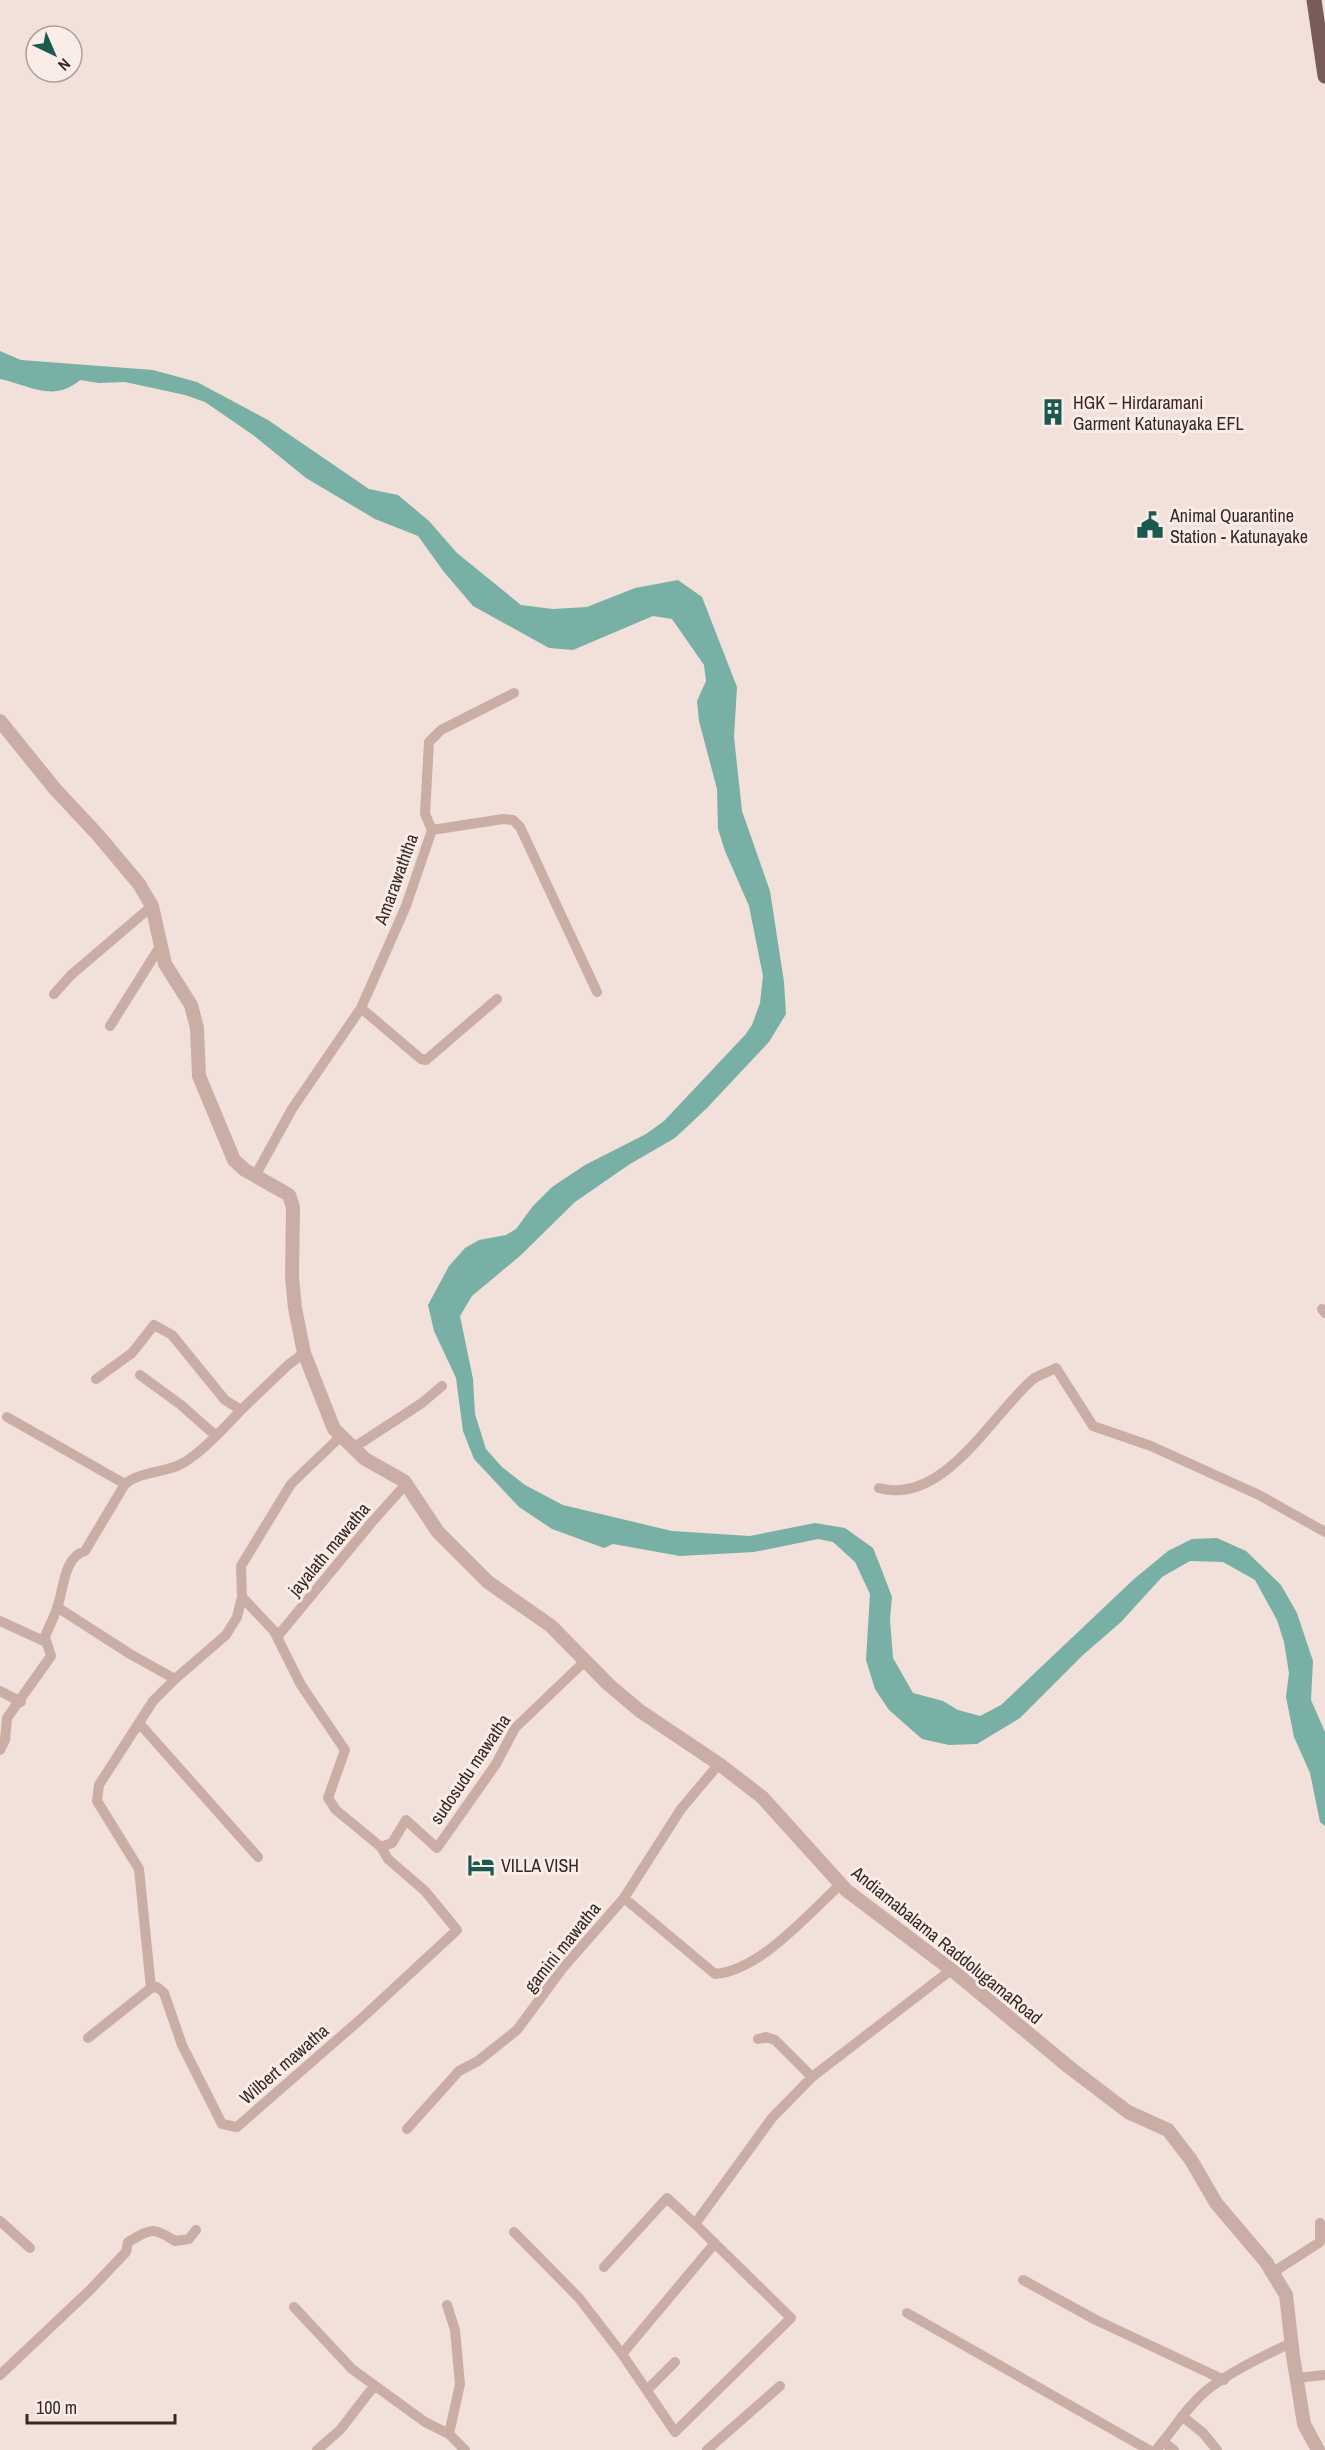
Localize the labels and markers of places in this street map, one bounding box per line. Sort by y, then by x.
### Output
place label: HGK – Hirdaramani Garment Katunayaka EFL [1073,390,1244,436]
building icon: HGK – Hirdaramani Garment Katunayaka EFL [1038,397,1068,427]
place label: Animal Quarantine Station - Katunayake [1169,503,1308,549]
public building icon: Animal Quarantine Station - Katunayake [1135,510,1165,540]
hotel icon: VILLA VISH [466,1850,496,1880]
place label: VILLA VISH [501,1853,579,1878]

